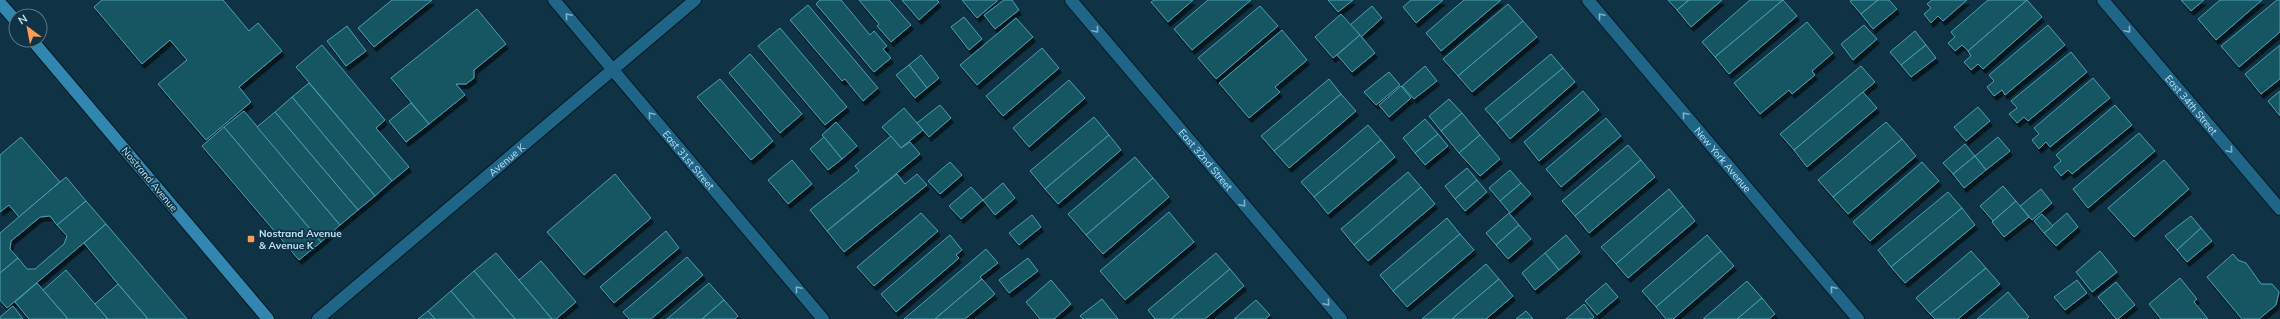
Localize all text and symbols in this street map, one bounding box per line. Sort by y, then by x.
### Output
north arrow [8,8,48,48]
text: N [15,11,30,28]
one-way arrow [565,13,572,20]
one-way arrow [1599,13,1606,21]
one-way arrow [1092,25,1099,32]
one-way arrow [2124,25,2131,32]
street label: East 34th Street [2162,72,2221,138]
one-way arrow [648,113,655,120]
one-way arrow [1683,113,1690,120]
street label: New York Avenue [1691,125,1754,195]
street label: East 32nd Street [1176,126,1236,194]
street label: East 31st Street [660,128,717,193]
street label: Avenue K [486,140,528,179]
street label: Nostrand Avenue [119,144,180,214]
one-way arrow [2226,146,2233,153]
one-way arrow [1239,199,1246,207]
place label: Nostrand Avenue & Avenue K [259,227,342,252]
marker: Nostrand Avenue & Avenue K [246,234,256,244]
one-way arrow [796,287,803,294]
one-way arrow [1830,287,1837,294]
one-way arrow [1323,299,1330,306]

